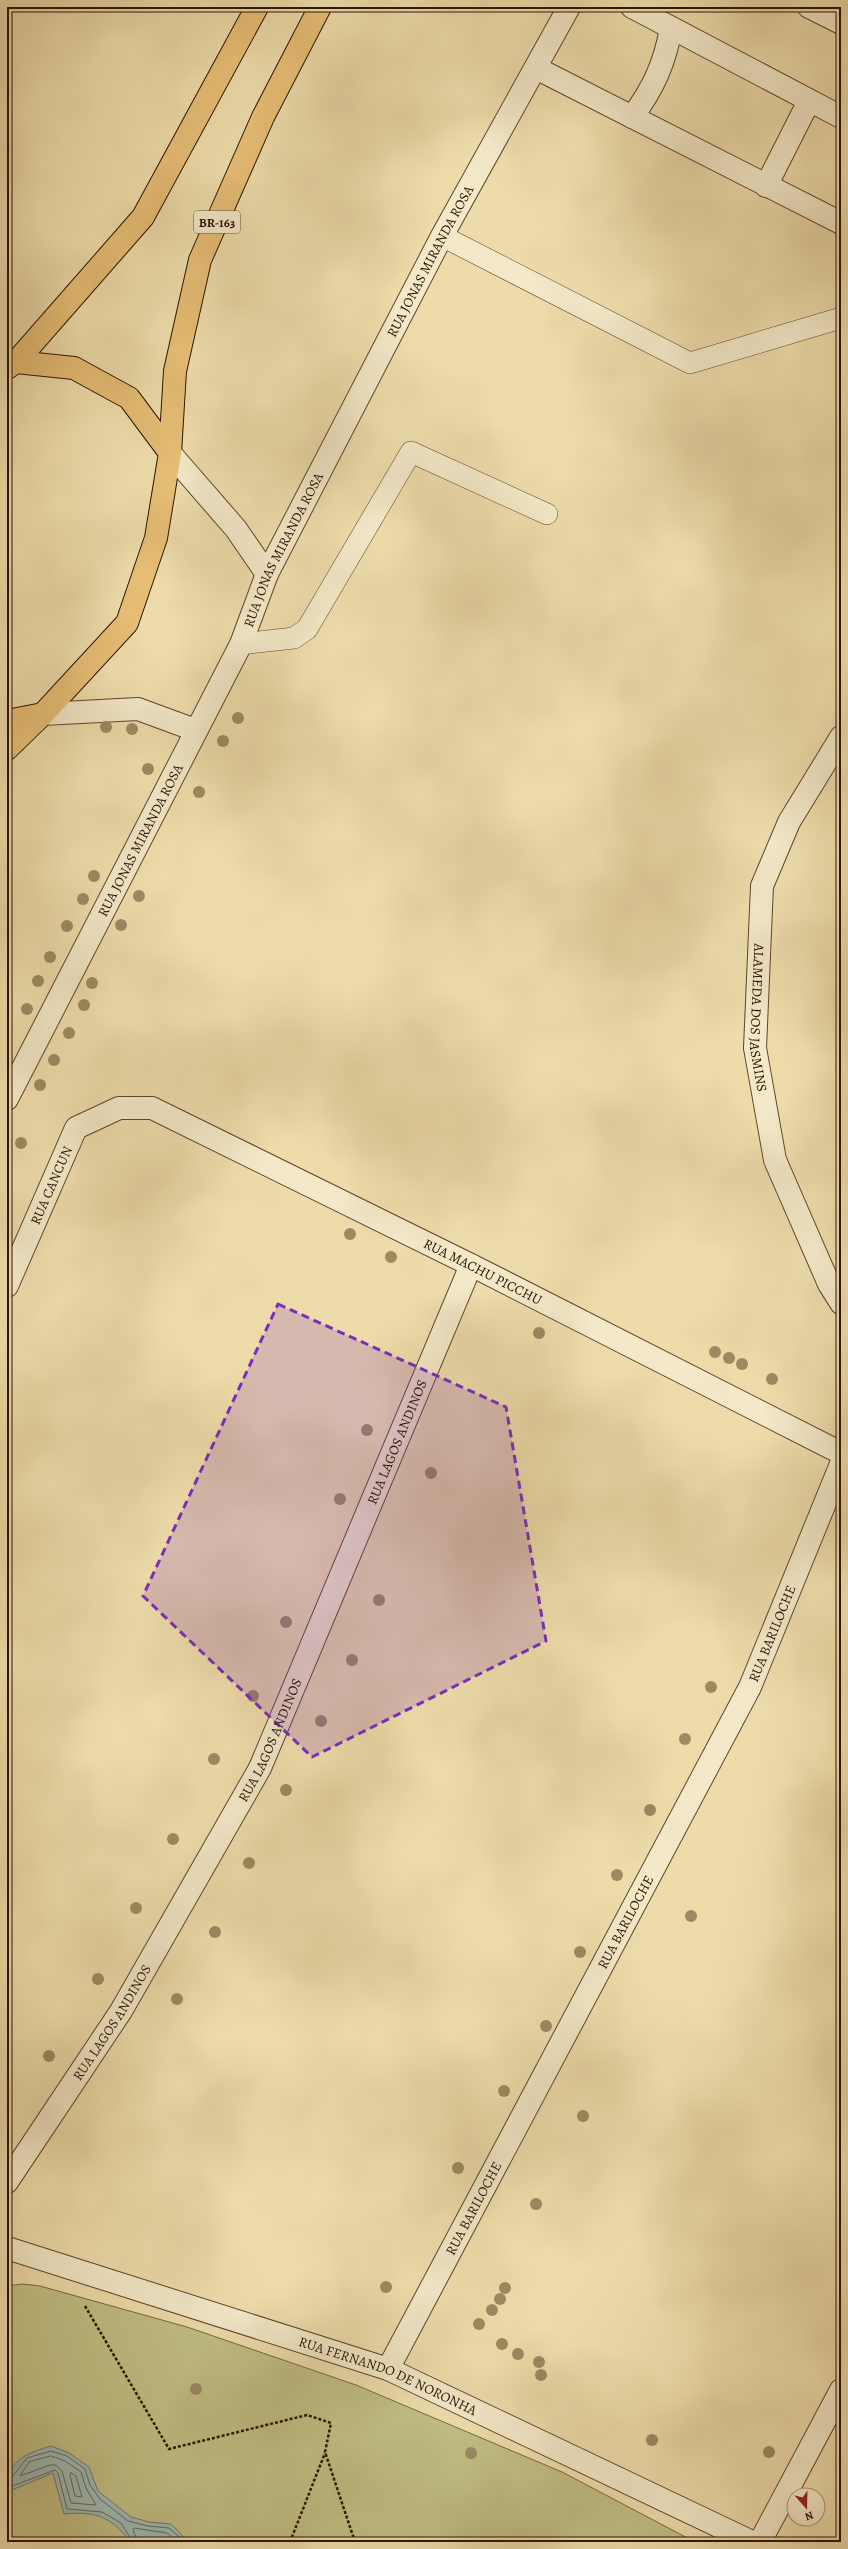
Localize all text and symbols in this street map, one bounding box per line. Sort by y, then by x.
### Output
street label: RUA JONAS MIRANDA ROSA [382,181,479,341]
road number: BR-163 [194,211,240,233]
street label: RUA JONAS MIRANDA ROSA [239,468,328,630]
street label: RUA JONAS MIRANDA ROSA [93,760,188,920]
street label: ALAMEDA DOS JASMINS [745,942,772,1093]
street label: RUA CANCUN [26,1143,77,1228]
street label: RUA MACHU PICCHU [420,1234,546,1310]
street label: RUA LAGOS ANDINOS [363,1377,432,1508]
street label: RUA BARILOCHE [744,1582,801,1685]
street label: RUA LAGOS ANDINOS [234,1676,307,1805]
street label: RUA BARILOCHE [593,1872,658,1972]
street label: RUA LAGOS ANDINOS [68,1961,156,2084]
street label: RUA BARILOCHE [441,2158,506,2259]
street label: RUA FERNANDO DE NORONHA [296,2332,481,2420]
north arrow [786,2487,826,2527]
text: N [803,2508,816,2524]

